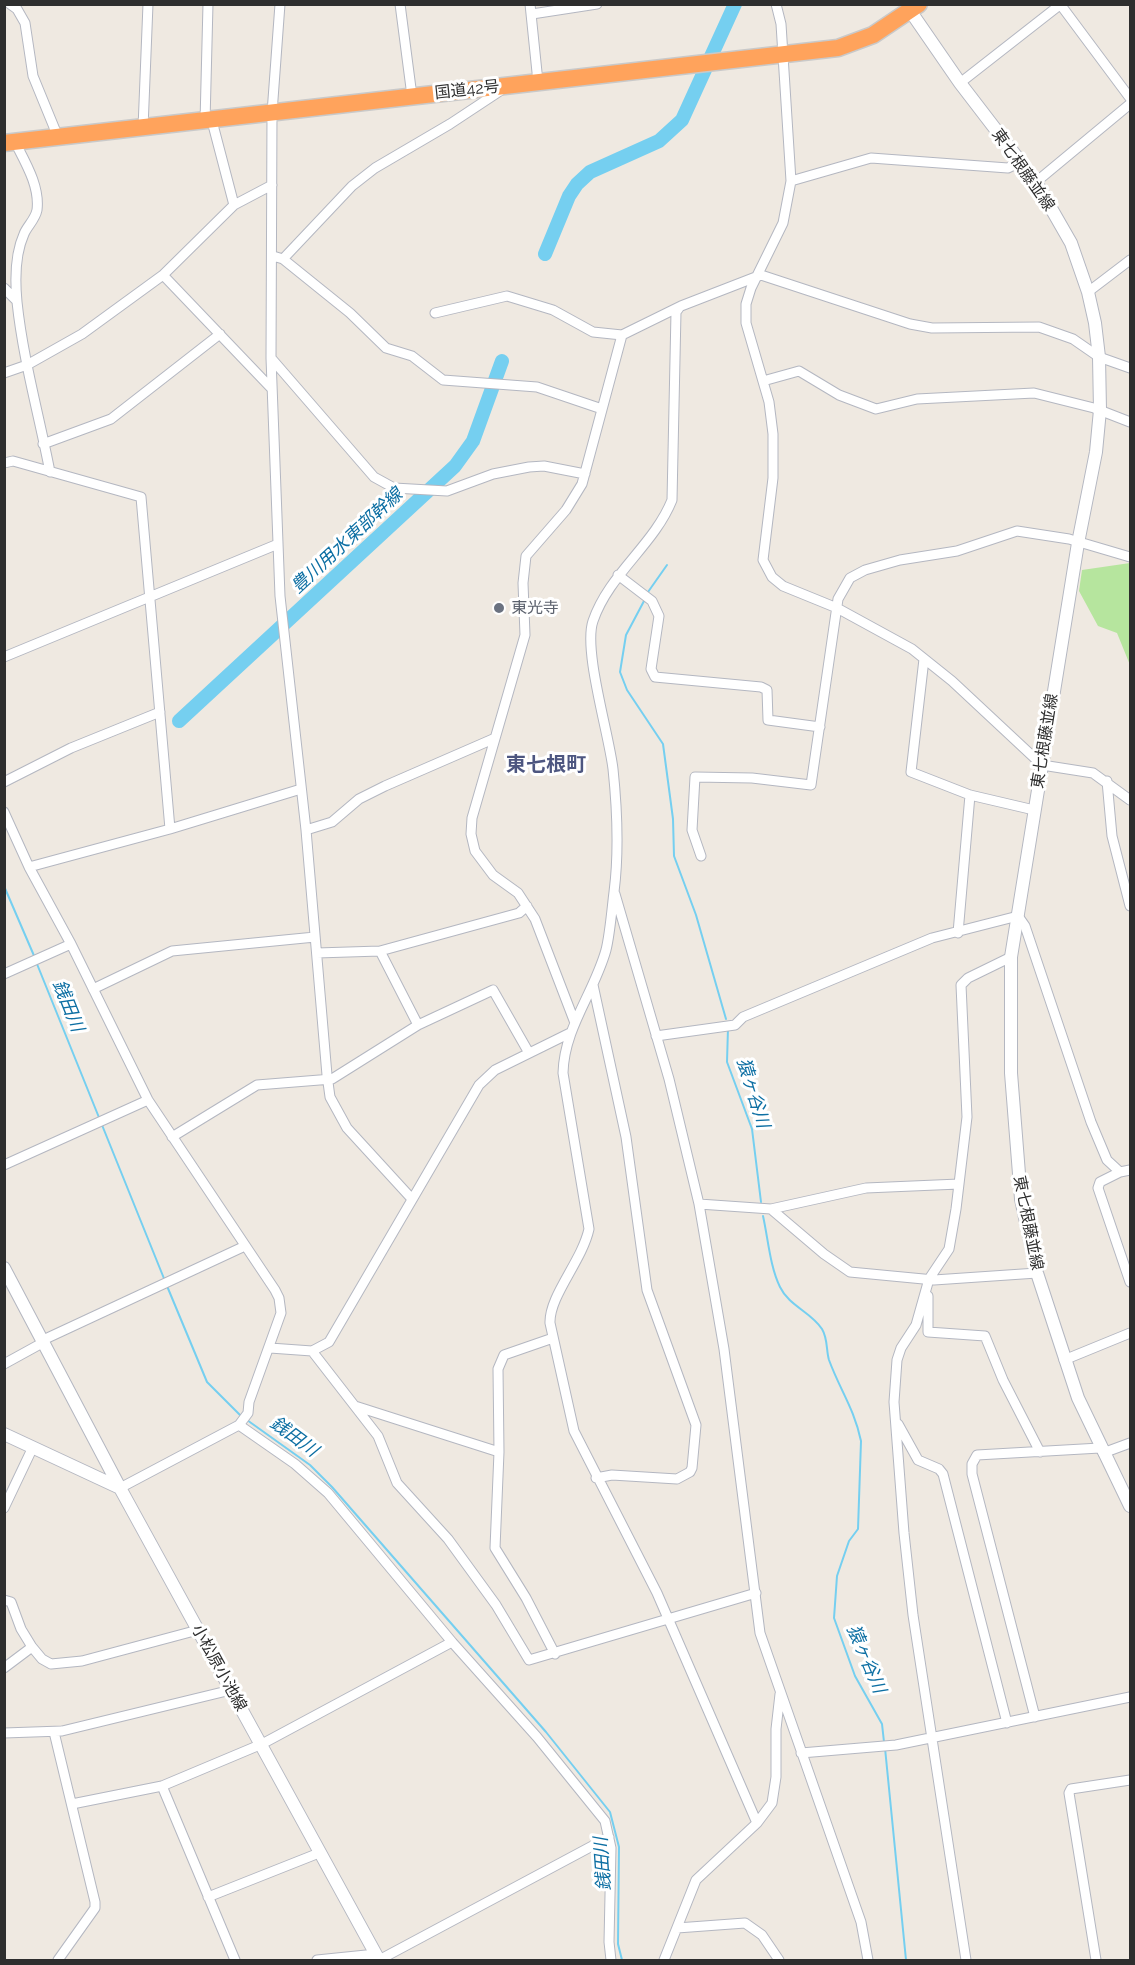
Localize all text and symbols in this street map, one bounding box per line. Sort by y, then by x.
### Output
street label: 国道42号 [434,77,500,103]
street label: 東七根藤並線 [988,125,1058,215]
water label: 豊川用水東部幹線 [287,484,407,598]
place label: 東光寺 [511,598,559,618]
marker: 東光寺 [492,601,506,615]
street label: 東七根藤並線 [1028,692,1062,790]
district label: 東七根町 [506,753,586,777]
water label: 銭田川 [48,977,88,1035]
water label: 猿ヶ谷川 [732,1055,774,1131]
street label: 東七根藤並線 [1009,1174,1047,1272]
water label: 銭田川 [266,1412,322,1462]
street label: 小松原小池線 [187,1621,251,1715]
water label: 猿ヶ谷川 [842,1622,890,1696]
water label: 銭田川 [590,1836,616,1892]

